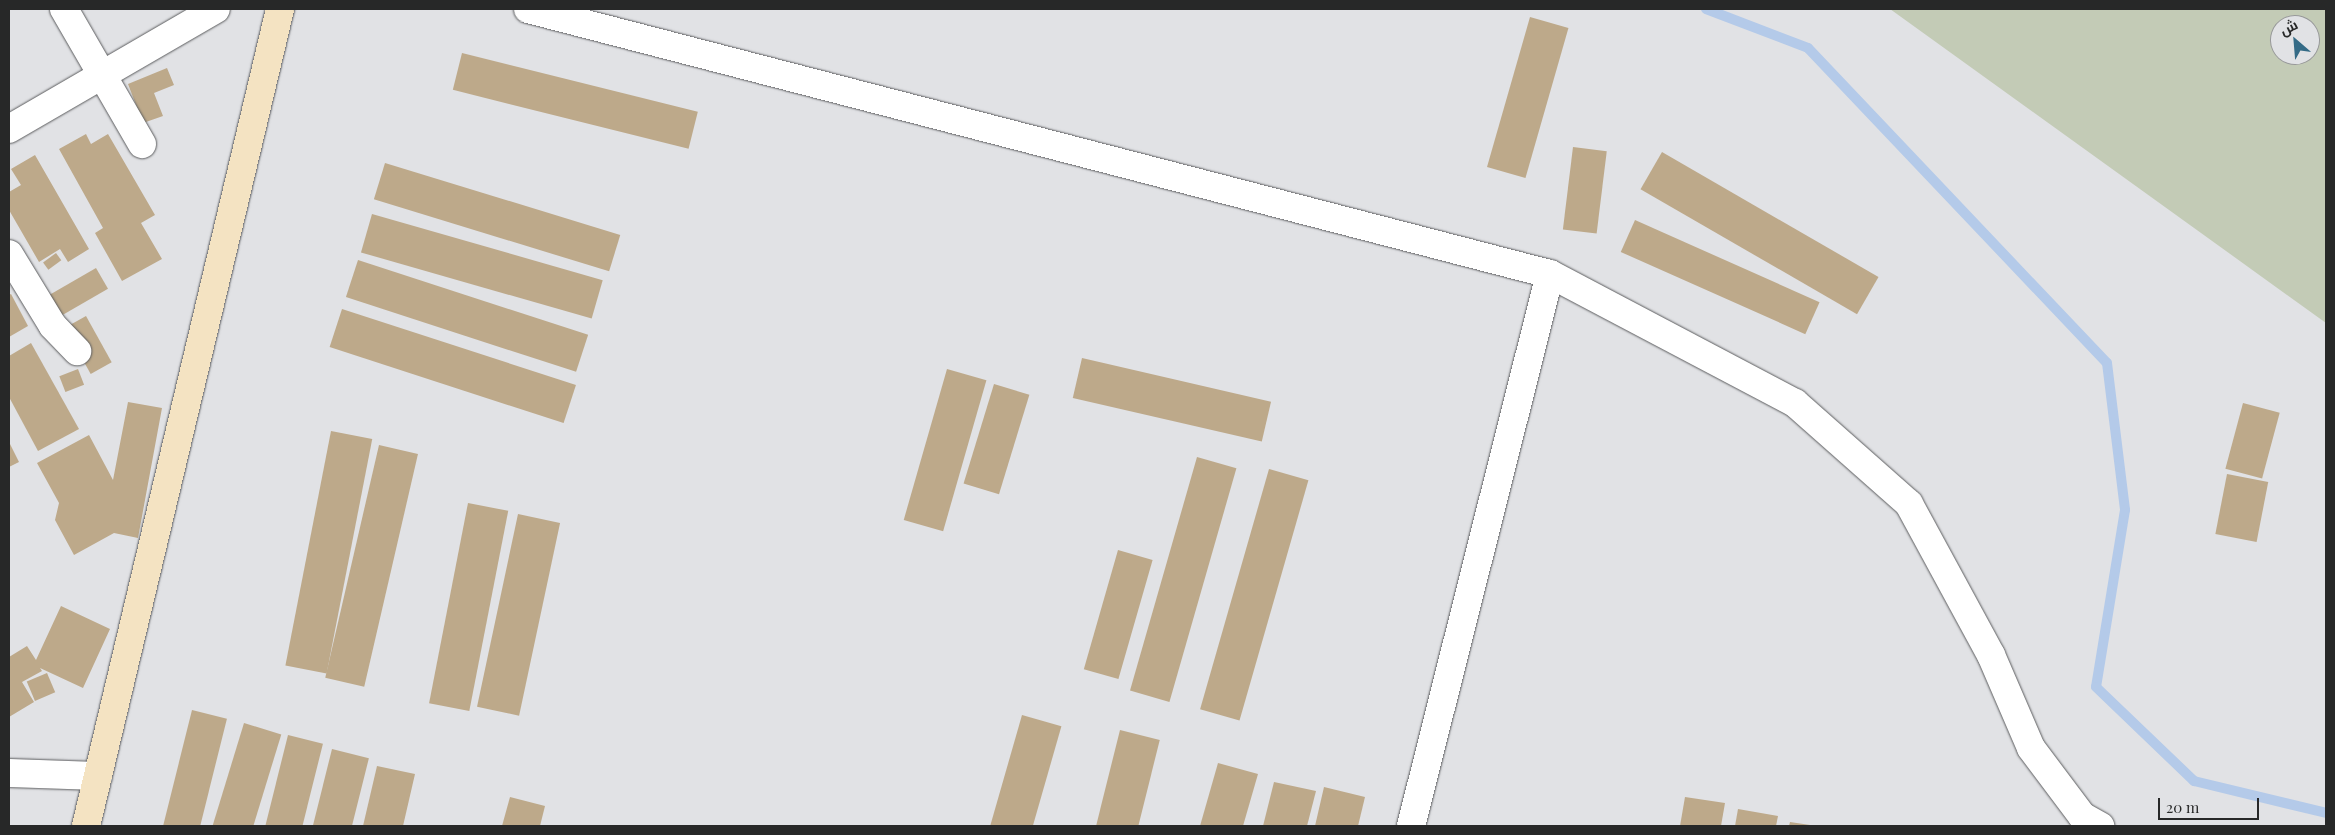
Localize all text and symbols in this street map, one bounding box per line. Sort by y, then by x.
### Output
north arrow [2270,15,2320,65]
text: ش [2276,15,2301,40]
scale bar [2160,788,2261,820]
text: 20 m [2166,797,2199,817]

